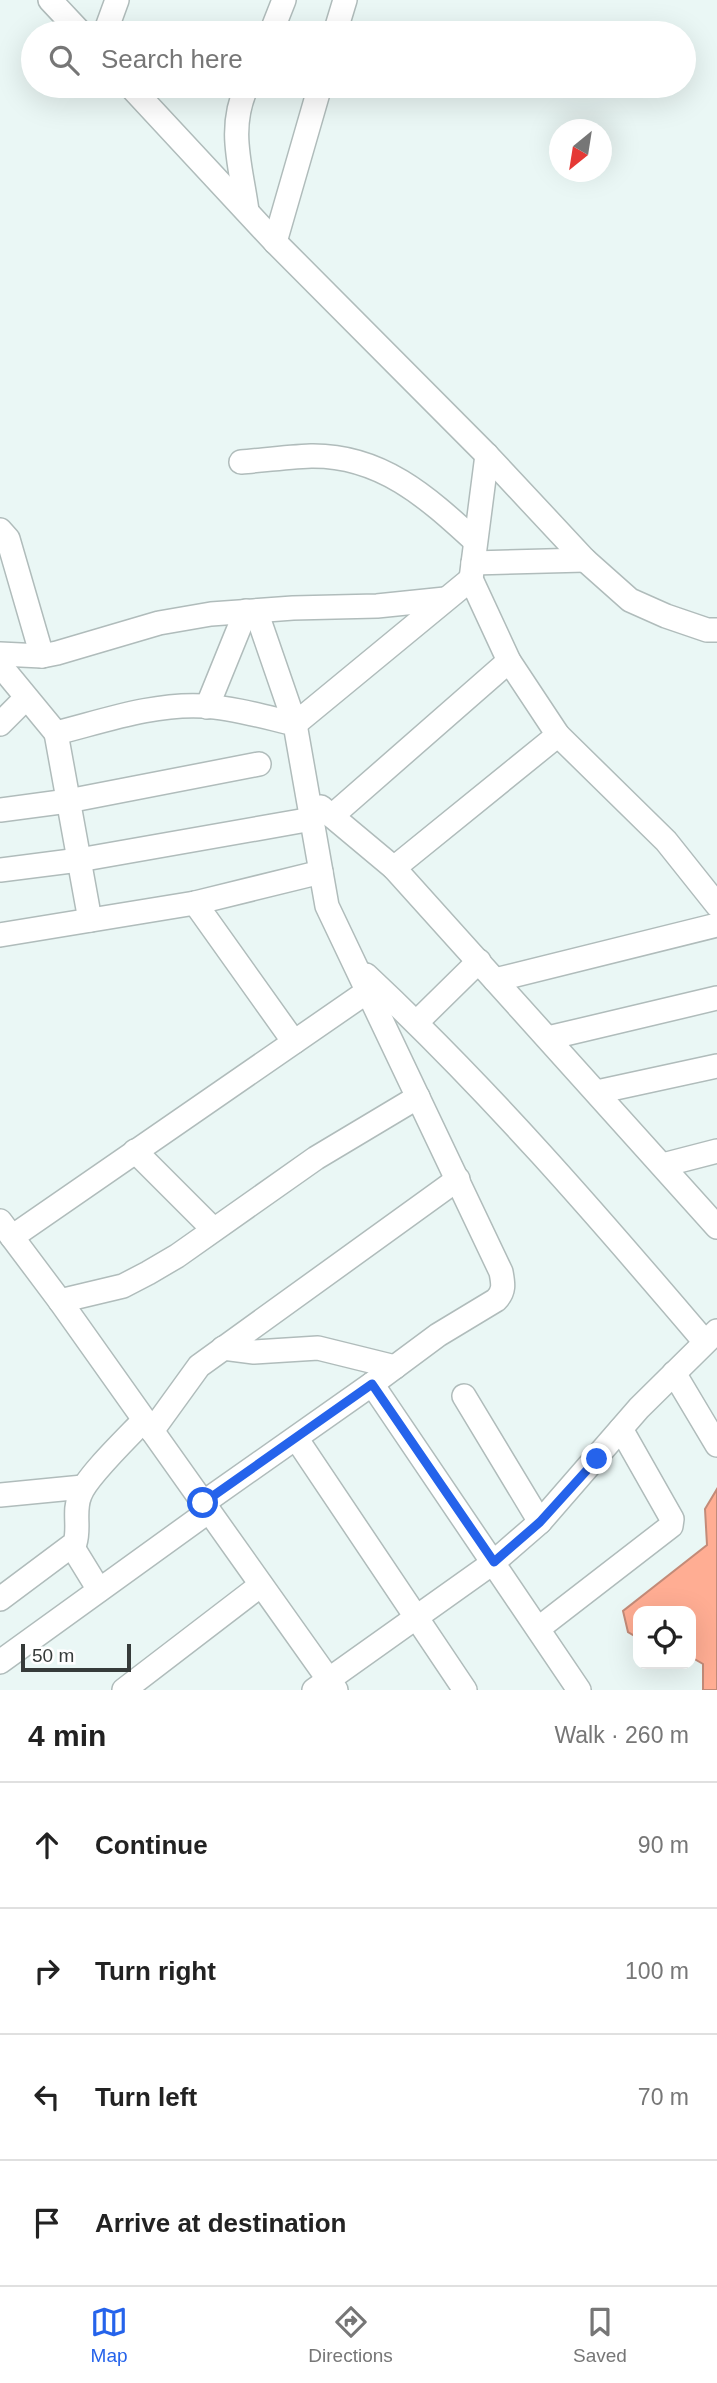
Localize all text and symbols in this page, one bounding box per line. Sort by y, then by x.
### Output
search box [21,21,696,98]
icon: search [45,41,83,79]
text: Search here [101,44,243,74]
north arrow [549,119,612,182]
route end [581,1443,612,1474]
route start [187,1487,218,1518]
map controls [633,1606,696,1669]
button: locate [633,1606,696,1669]
scale bar [21,1641,131,1673]
text: 50 m [32,1645,74,1666]
text: 4 min [28,1719,106,1752]
text: Walk · 260 m [554,1722,689,1748]
icon: ahead [28,1826,66,1864]
text: Continue [95,1830,208,1860]
text: 90 m [638,1832,689,1858]
icon: right [28,1952,66,1990]
text: Turn right [95,1956,216,1986]
text: 100 m [625,1958,689,1984]
icon: left [28,2078,66,2116]
text: Turn left [95,2082,197,2112]
text: 70 m [638,2084,689,2110]
icon: arrive [28,2204,66,2242]
text: Arrive at destination [95,2208,346,2238]
tab: Map [90,2303,128,2367]
tab: Directions [308,2303,393,2367]
tab: Saved [573,2303,627,2367]

